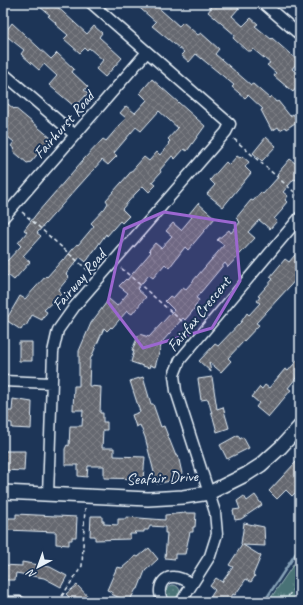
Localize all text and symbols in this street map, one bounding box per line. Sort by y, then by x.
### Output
street label: Fairhurst Road [29,85,101,163]
street label: Fairway Road [48,243,112,315]
street label: Fairfax Crescent [163,271,236,356]
street label: Seafair Drive [126,466,200,490]
north arrow [18,547,58,587]
text: N [23,566,39,582]

